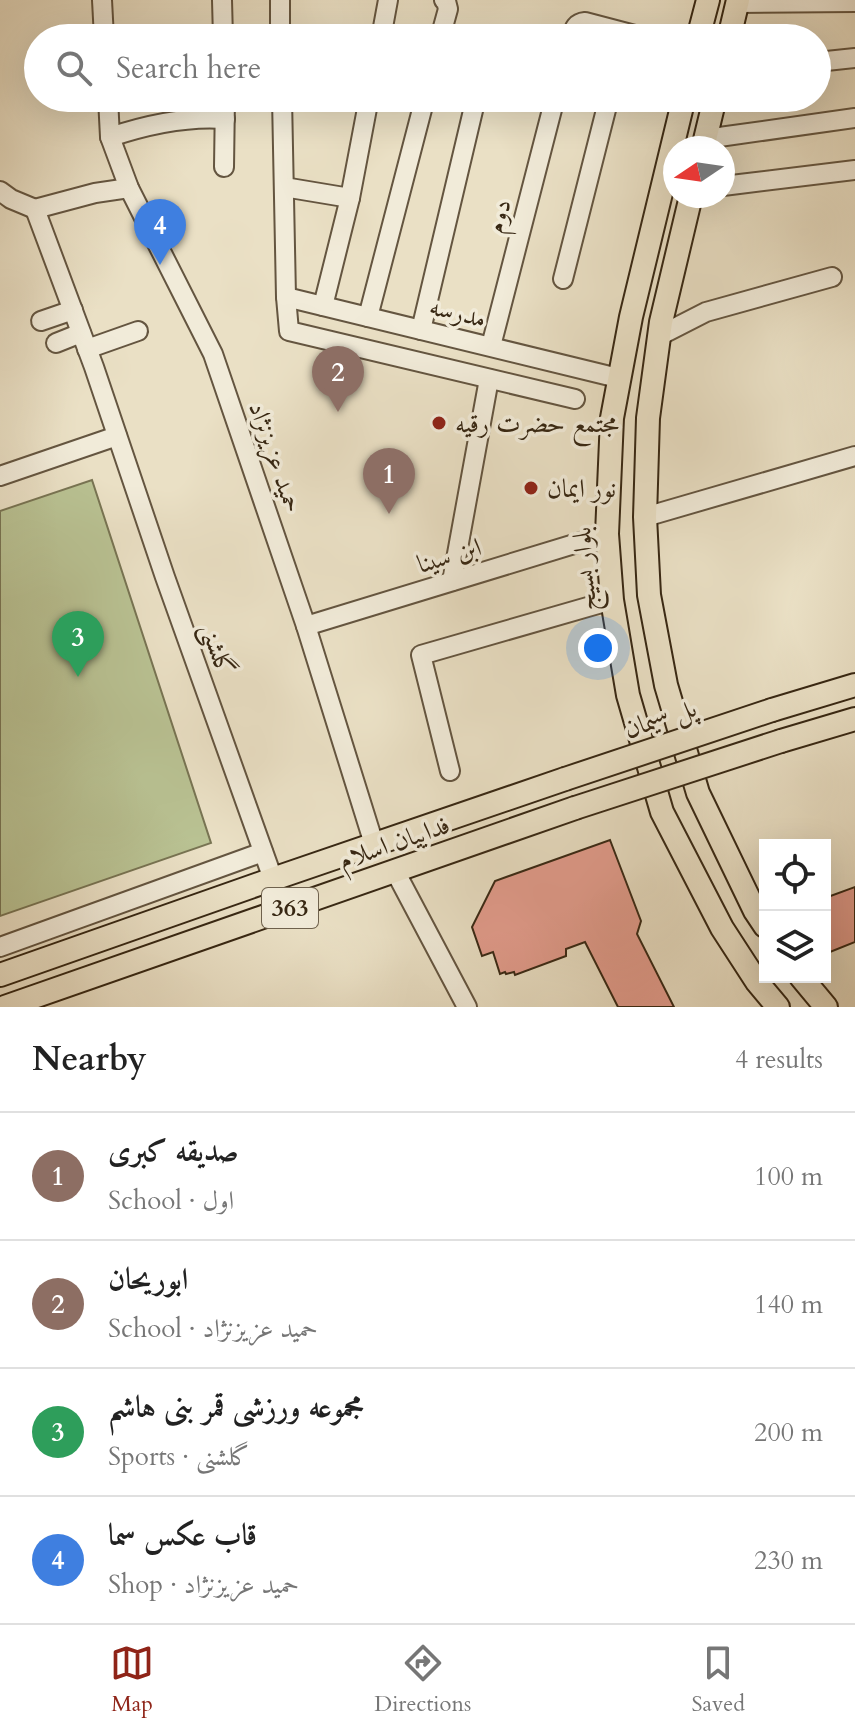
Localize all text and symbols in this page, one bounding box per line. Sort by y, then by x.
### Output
search box [24,24,831,112]
icon: search [52,46,96,90]
text: Search here [116,48,261,89]
north arrow [663,136,735,208]
street label: دوم [477,195,525,238]
pin: 4 [134,199,186,265]
street label: مدرسه [426,289,490,336]
pin: 2 [312,346,364,412]
street label: حمید عزیزنژاد [240,397,311,517]
place label: مجتمع حضرت رقیه [455,406,619,447]
marker: مجتمع حضرت رقیه [430,414,448,432]
pin: 1 [363,448,415,514]
place label: نور ایمان [547,471,616,506]
marker: نور ایمان [522,479,540,497]
street label: بلوار بسیج [564,525,611,612]
street label: ابن سینا [413,529,486,582]
pin: 3 [52,611,104,677]
street label: گلشنی [191,618,243,681]
your location [578,628,618,668]
street label: پل سیمان [619,690,702,748]
street label: فداییان اسلام [334,807,456,883]
map controls [759,839,831,983]
button: locate [759,839,831,911]
road number: 363 [262,888,318,928]
button: layers [759,911,831,983]
text: Nearby [32,1036,147,1082]
text: 4 results [735,1042,823,1077]
text: صدیقه کبری [108,1131,239,1172]
text: 1 [51,1159,65,1194]
text: 100 m [754,1159,823,1194]
text: School · اول [108,1183,234,1218]
text: ابوریحان [108,1259,188,1300]
text: 2 [51,1287,65,1322]
text: 140 m [754,1287,823,1322]
text: School · حمید عزیزنژاد [108,1311,318,1346]
text: مجموعه ورزشی قمر بنی هاشم [108,1387,364,1428]
text: 3 [51,1415,65,1450]
text: 200 m [754,1415,823,1450]
text: Sports · گلشنی [108,1439,250,1474]
text: قاب عکس سما [108,1515,257,1556]
text: 4 [51,1543,65,1578]
text: 230 m [754,1543,823,1578]
text: Shop · حمید عزیزنژاد [108,1567,299,1602]
tab: Map [110,1641,154,1719]
tab: Directions [374,1641,471,1719]
tab: Saved [692,1641,745,1719]

